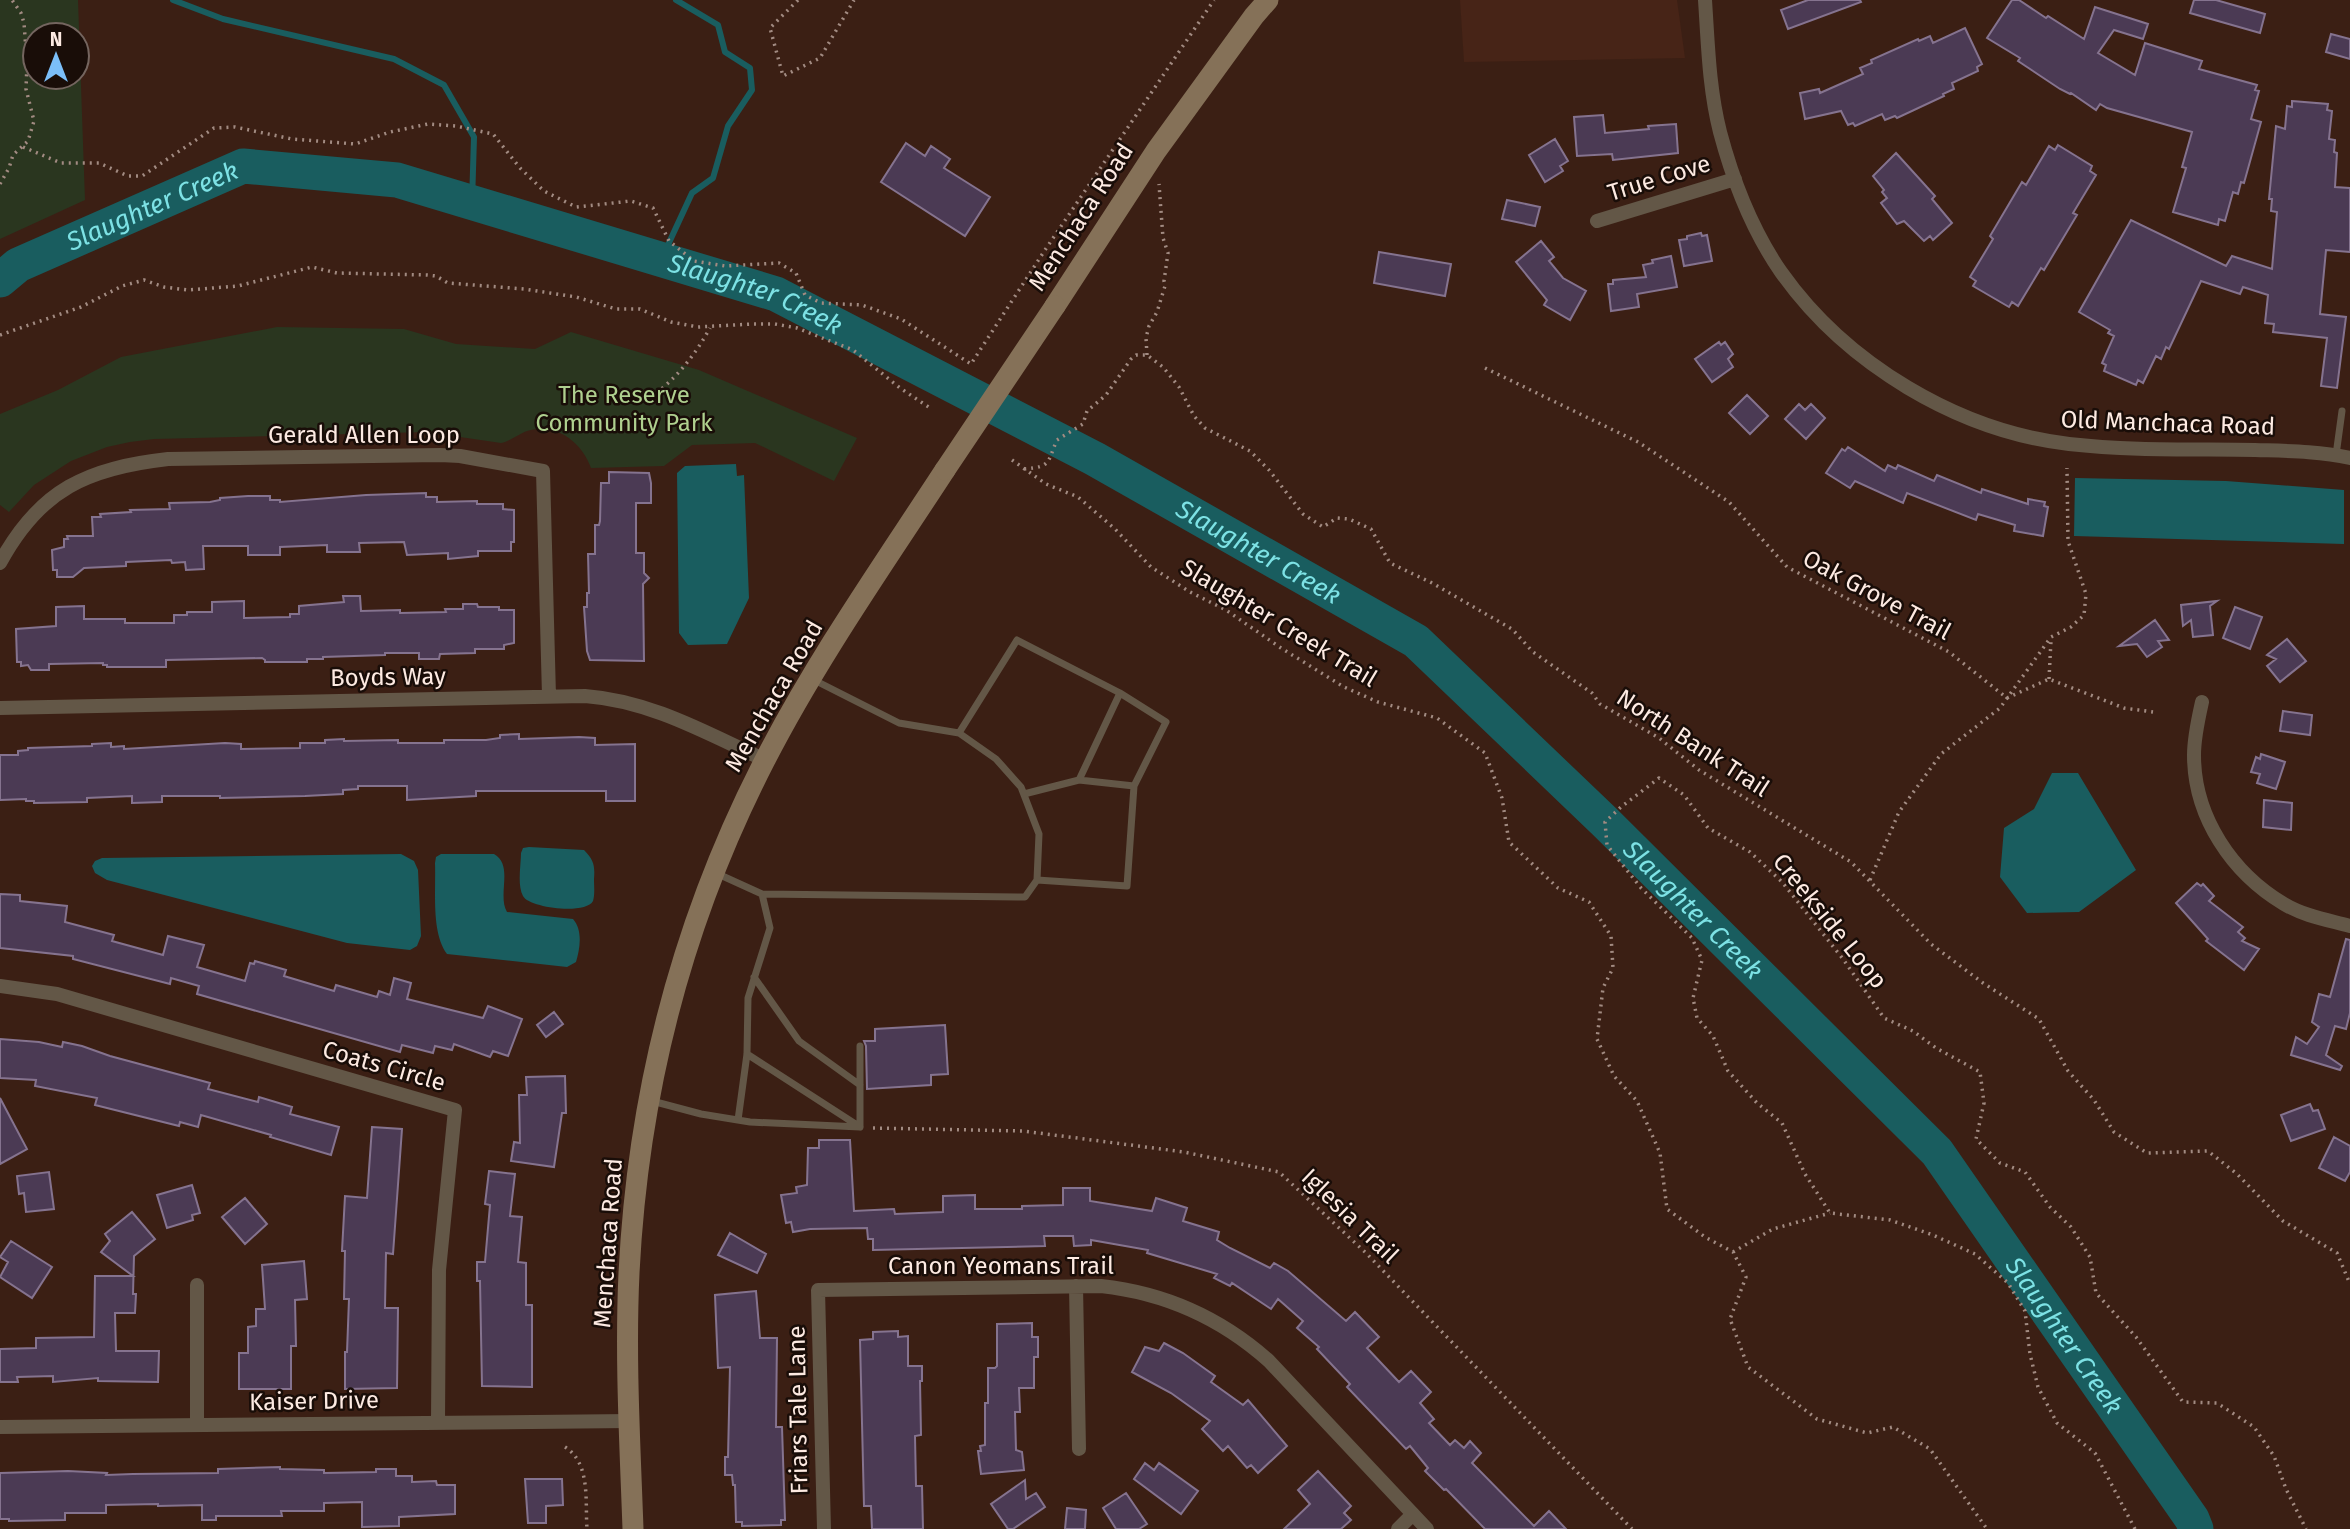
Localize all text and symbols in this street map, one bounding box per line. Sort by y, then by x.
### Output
north arrow [21,21,91,91]
text: N [50,28,62,51]
street label: Menchaca Road [1023,138,1139,296]
street label: True Cove [1604,149,1714,207]
water label: Slaughter Creek [61,155,243,258]
water label: Slaughter Creek [663,247,847,342]
park label: The Reserve Community Park [536,381,713,437]
street label: Old Manchaca Road [2060,405,2276,441]
street label: Gerald Allen Loop [268,421,460,449]
water label: Slaughter Creek [1170,493,1346,611]
street label: Oak Grove Trail [1798,544,1956,646]
street label: Slaughter Creek Trail [1176,553,1382,693]
street label: Menchaca Road [719,615,829,777]
street label: Boyds Way [330,662,446,692]
street label: North Bank Trail [1612,683,1774,803]
water label: Slaughter Creek [1616,833,1769,986]
street label: Creekside Loop [1767,848,1893,994]
street label: Coats Circle [319,1035,449,1097]
street label: Menchaca Road [588,1157,628,1329]
street label: Iglesia Trail [1296,1163,1404,1269]
water label: Slaughter Creek [1998,1250,2129,1420]
street label: Canon Yeomans Trail [888,1252,1114,1280]
street label: Friars Tale Lane [783,1325,813,1495]
street label: Kaiser Drive [249,1386,379,1416]

